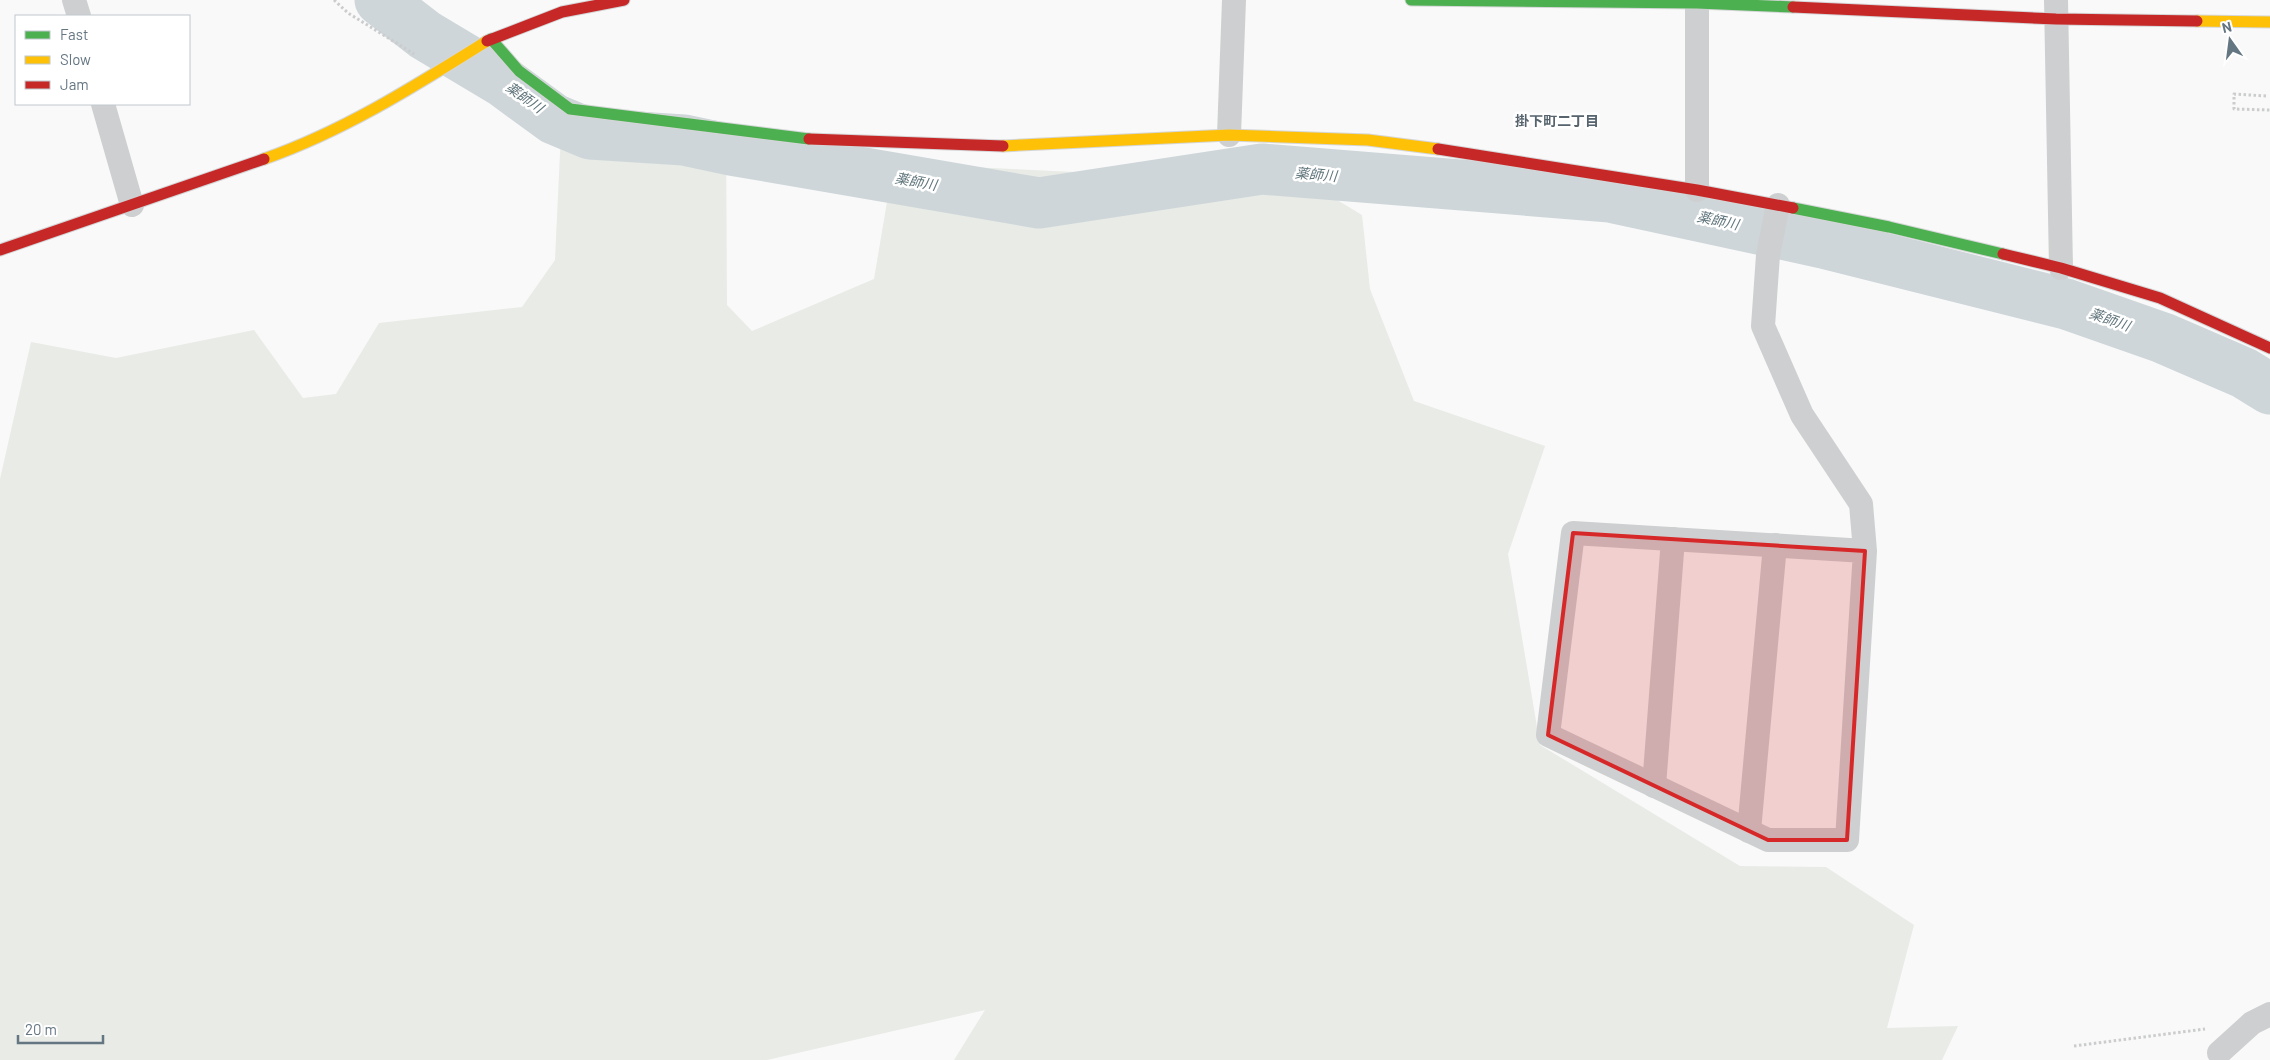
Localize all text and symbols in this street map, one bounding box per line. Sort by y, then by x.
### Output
legend [15,15,190,105]
north arrow [2205,15,2255,65]
text: N [2220,18,2233,36]
text: Fast [60,25,88,43]
text: Slow [60,50,91,68]
text: Jam [60,75,89,93]
water label: 薬師川 [503,78,549,117]
district label: 掛下町二丁目 [1515,112,1599,129]
water label: 薬師川 [1294,164,1340,184]
water label: 薬師川 [894,169,940,193]
water label: 薬師川 [1696,207,1742,233]
water label: 薬師川 [2087,304,2135,335]
scale bar [18,1012,102,1044]
text: 20 m [25,1020,57,1038]

